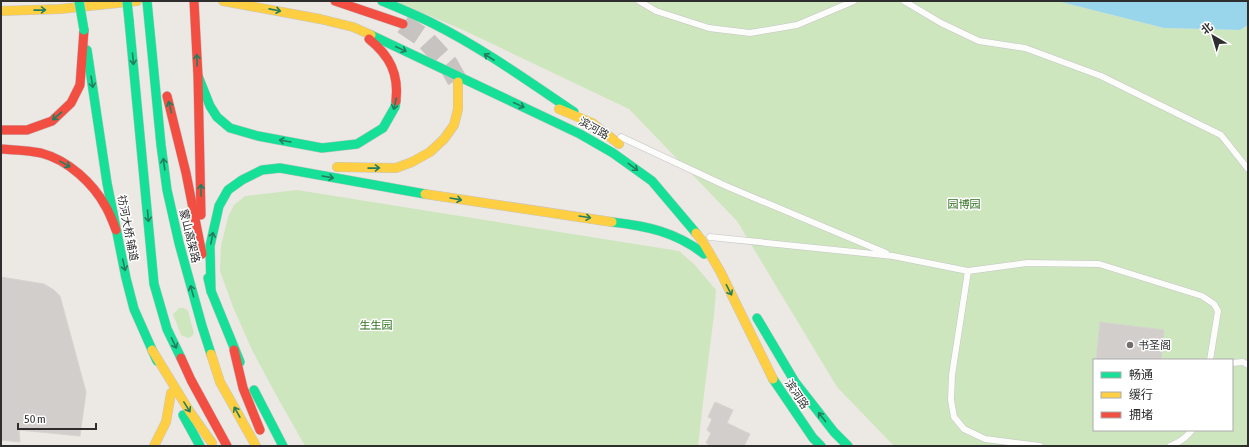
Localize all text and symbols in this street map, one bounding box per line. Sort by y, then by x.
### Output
one-way arrow [33,6,46,14]
one-way arrow [268,6,281,14]
north arrow [1193,16,1233,56]
text: 北 [1199,20,1215,36]
one-way arrow [395,46,407,54]
one-way arrow [129,52,137,65]
one-way arrow [484,53,495,61]
one-way arrow [193,54,201,67]
one-way arrow [88,75,96,88]
one-way arrow [390,98,398,111]
one-way arrow [166,101,173,114]
one-way arrow [513,102,525,109]
one-way arrow [52,112,62,121]
street label: 滨河路 [577,115,611,141]
one-way arrow [279,137,292,145]
one-way arrow [160,158,168,171]
one-way arrow [59,161,71,168]
one-way arrow [627,163,638,171]
one-way arrow [367,164,380,172]
one-way arrow [321,173,334,181]
one-way arrow [197,184,204,197]
street label: 祊河大桥 辅道 [116,194,140,262]
one-way arrow [449,195,462,203]
park label: 园博园 [948,198,981,210]
street label: 蒙山高架路 [178,208,202,264]
one-way arrow [144,209,151,222]
one-way arrow [578,213,591,221]
one-way arrow [208,232,216,245]
one-way arrow [120,259,128,272]
one-way arrow [726,284,733,296]
one-way arrow [188,285,195,298]
park label: 生生园 [360,319,393,331]
one-way arrow [170,336,178,348]
place label: 书圣阁 [1138,339,1171,351]
marker: 书圣阁 [1125,340,1135,350]
legend [1093,359,1233,431]
text: 畅通 [1129,368,1153,382]
street label: 滨河路 [783,377,811,411]
text: 缓行 [1129,388,1153,402]
one-way arrow [184,401,192,413]
scale bar [18,405,96,431]
one-way arrow [233,406,240,418]
text: 拥堵 [1129,408,1153,422]
one-way arrow [818,411,826,422]
text: 50 m [24,412,46,426]

